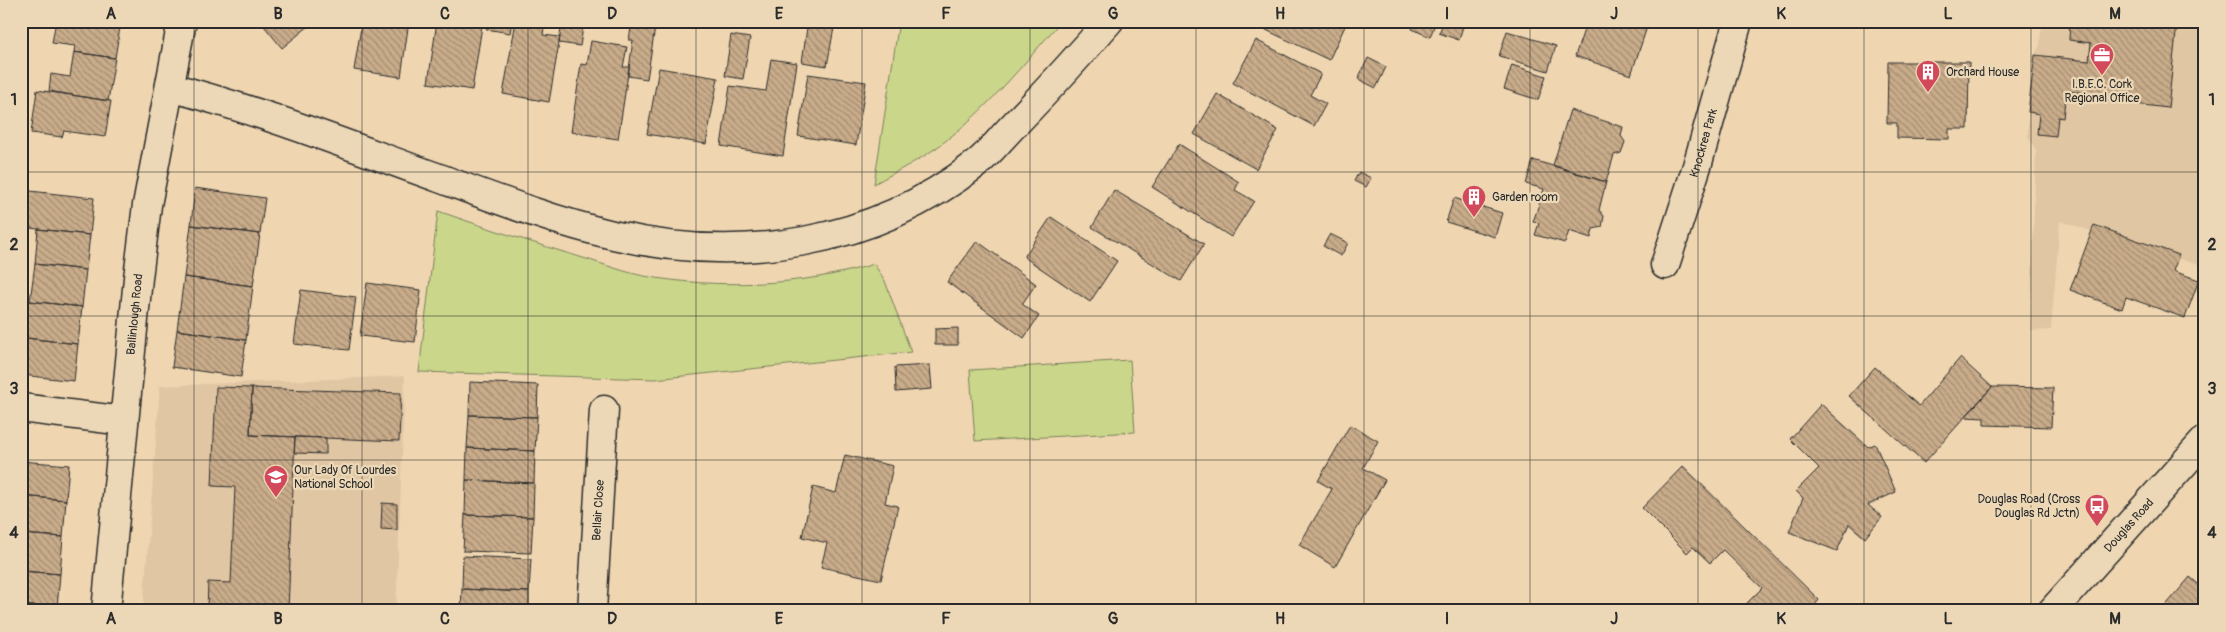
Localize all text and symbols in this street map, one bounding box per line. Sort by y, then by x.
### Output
text: A [106,4,117,24]
text: B [273,4,283,24]
text: C [440,4,450,24]
text: D [607,4,617,24]
text: E [775,4,784,24]
text: F [941,4,951,24]
text: G [1108,4,1119,24]
text: H [1275,4,1285,24]
text: I [1445,4,1449,24]
text: J [1610,4,1618,24]
text: K [1776,4,1786,24]
text: L [1943,4,1953,24]
text: M [2109,4,2121,24]
office icon: I.B.E.C. Cork Regional Office [2089,42,2115,76]
building icon: Orchard House [1915,59,1941,93]
place label: Orchard House [1946,65,2019,80]
place label: I.B.E.C. Cork Regional Office [2065,77,2139,106]
text: 1 [11,90,17,110]
text: 1 [2209,90,2215,110]
street label: Knockrea Park [1686,107,1720,179]
building icon: Garden room [1461,184,1487,218]
place label: Garden room [1492,190,1558,205]
text: 2 [10,235,19,255]
text: 2 [2208,235,2217,255]
street label: Ballinlough Road [123,273,146,356]
text: 3 [10,379,19,399]
text: 3 [2208,379,2217,399]
place label: Our Lady Of Lourdes National School [294,463,397,492]
school or university icon: Our Lady Of Lourdes National School [263,464,289,498]
street label: Bellair Close [589,479,607,541]
place label: Douglas Road (Cross Douglas Rd Jctn) [1977,492,2081,521]
bus stop icon: Douglas Road (Cross Douglas Rd Jctn) [2084,493,2110,527]
street label: Douglas Road [2101,495,2157,555]
text: 4 [9,523,19,543]
text: 4 [2207,523,2217,543]
text: A [106,609,117,629]
text: B [273,609,283,629]
text: C [440,609,450,629]
text: D [607,609,617,629]
text: E [775,609,784,629]
text: F [941,609,951,629]
text: G [1108,609,1119,629]
text: H [1275,609,1285,629]
text: I [1445,609,1449,629]
text: J [1610,609,1618,629]
text: K [1776,609,1786,629]
text: L [1943,609,1953,629]
text: M [2109,609,2121,629]

